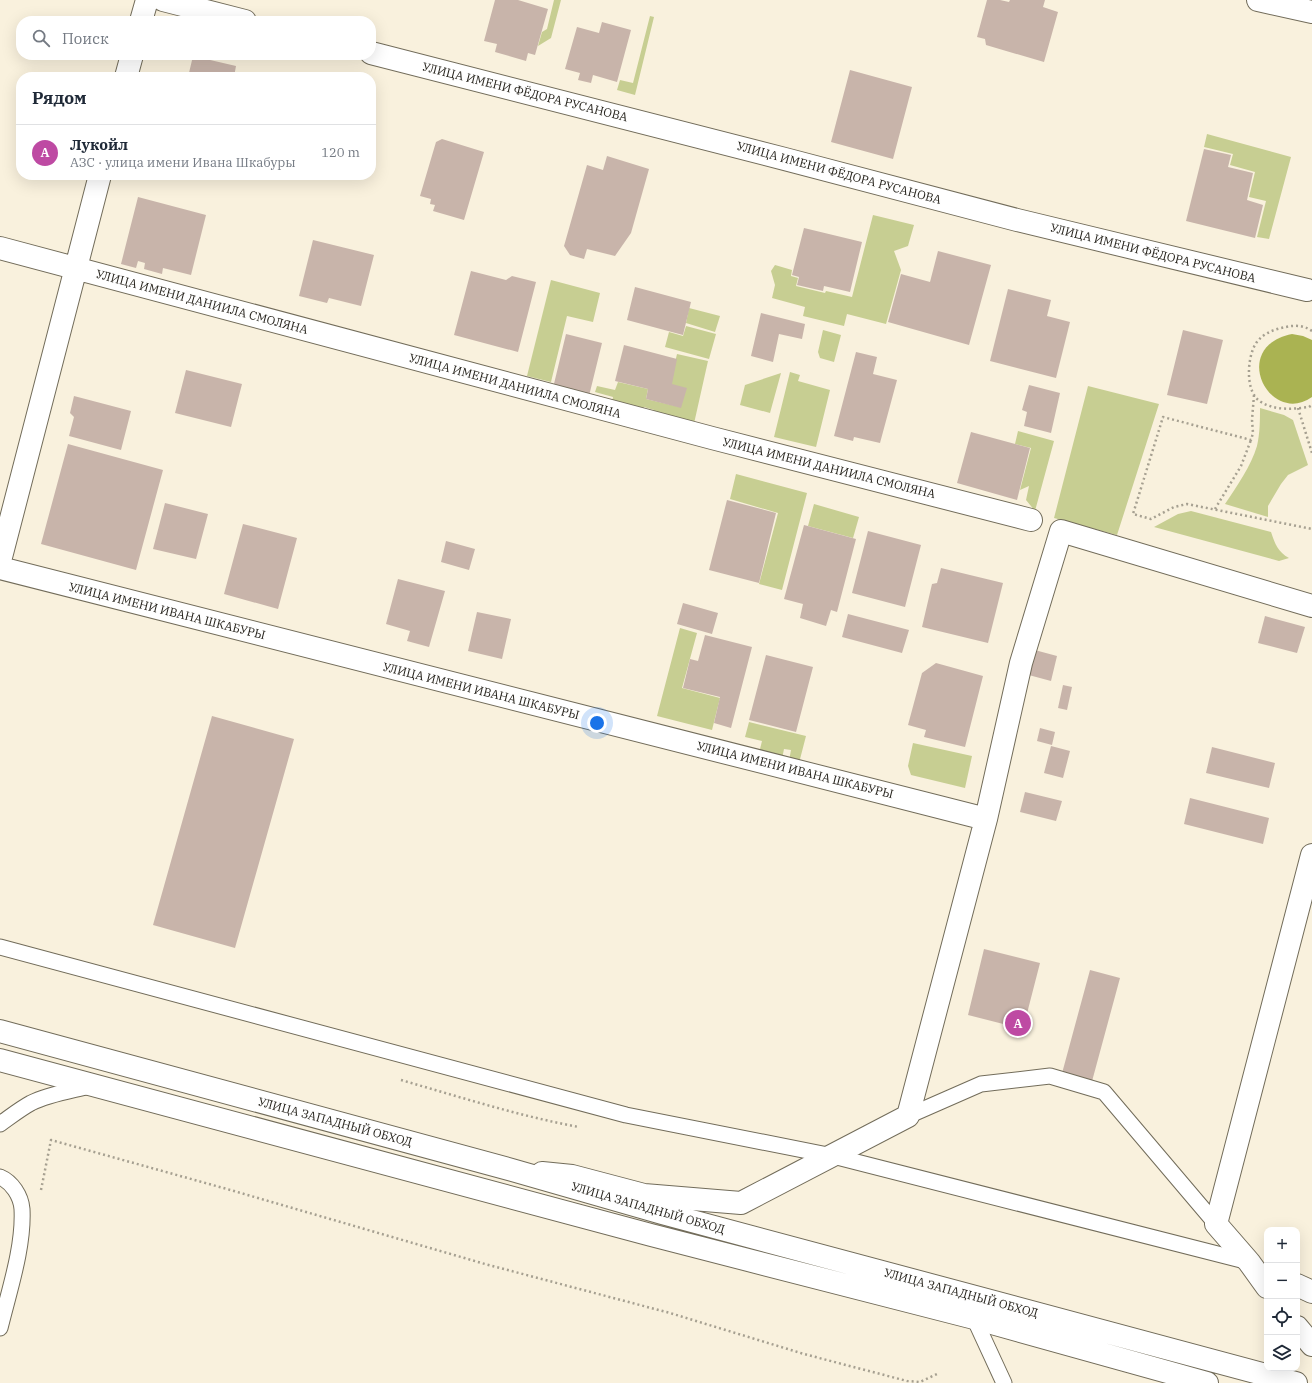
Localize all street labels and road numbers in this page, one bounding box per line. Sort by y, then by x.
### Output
street label: УЛИЦА ИМЕНИ ФЁДОРА РУСАНОВА [421,59,630,125]
street label: УЛИЦА ИМЕНИ ФЁДОРА РУСАНОВА [735,138,944,207]
street label: УЛИЦА ИМЕНИ ФЁДОРА РУСАНОВА [1049,220,1258,286]
street label: УЛИЦА ИМЕНИ ДАНИИЛА СМОЛЯНА [94,266,311,337]
street label: УЛИЦА ИМЕНИ ДАНИИЛА СМОЛЯНА [407,350,624,421]
street label: УЛИЦА ИМЕНИ ДАНИИЛА СМОЛЯНА [721,434,938,501]
street label: УЛИЦА ИМЕНИ ИВАНА ШКАБУРЫ [67,579,267,642]
street label: УЛИЦА ИМЕНИ ИВАНА ШКАБУРЫ [381,659,581,722]
street label: УЛИЦА ИМЕНИ ИВАНА ШКАБУРЫ [695,738,895,801]
street label: УЛИЦА ЗАПАДНЫЙ ОБХОД [256,1094,414,1149]
street label: УЛИЦА ЗАПАДНЫЙ ОБХОД [570,1178,727,1237]
street label: УЛИЦА ЗАПАДНЫЙ ОБХОД [882,1265,1040,1320]

